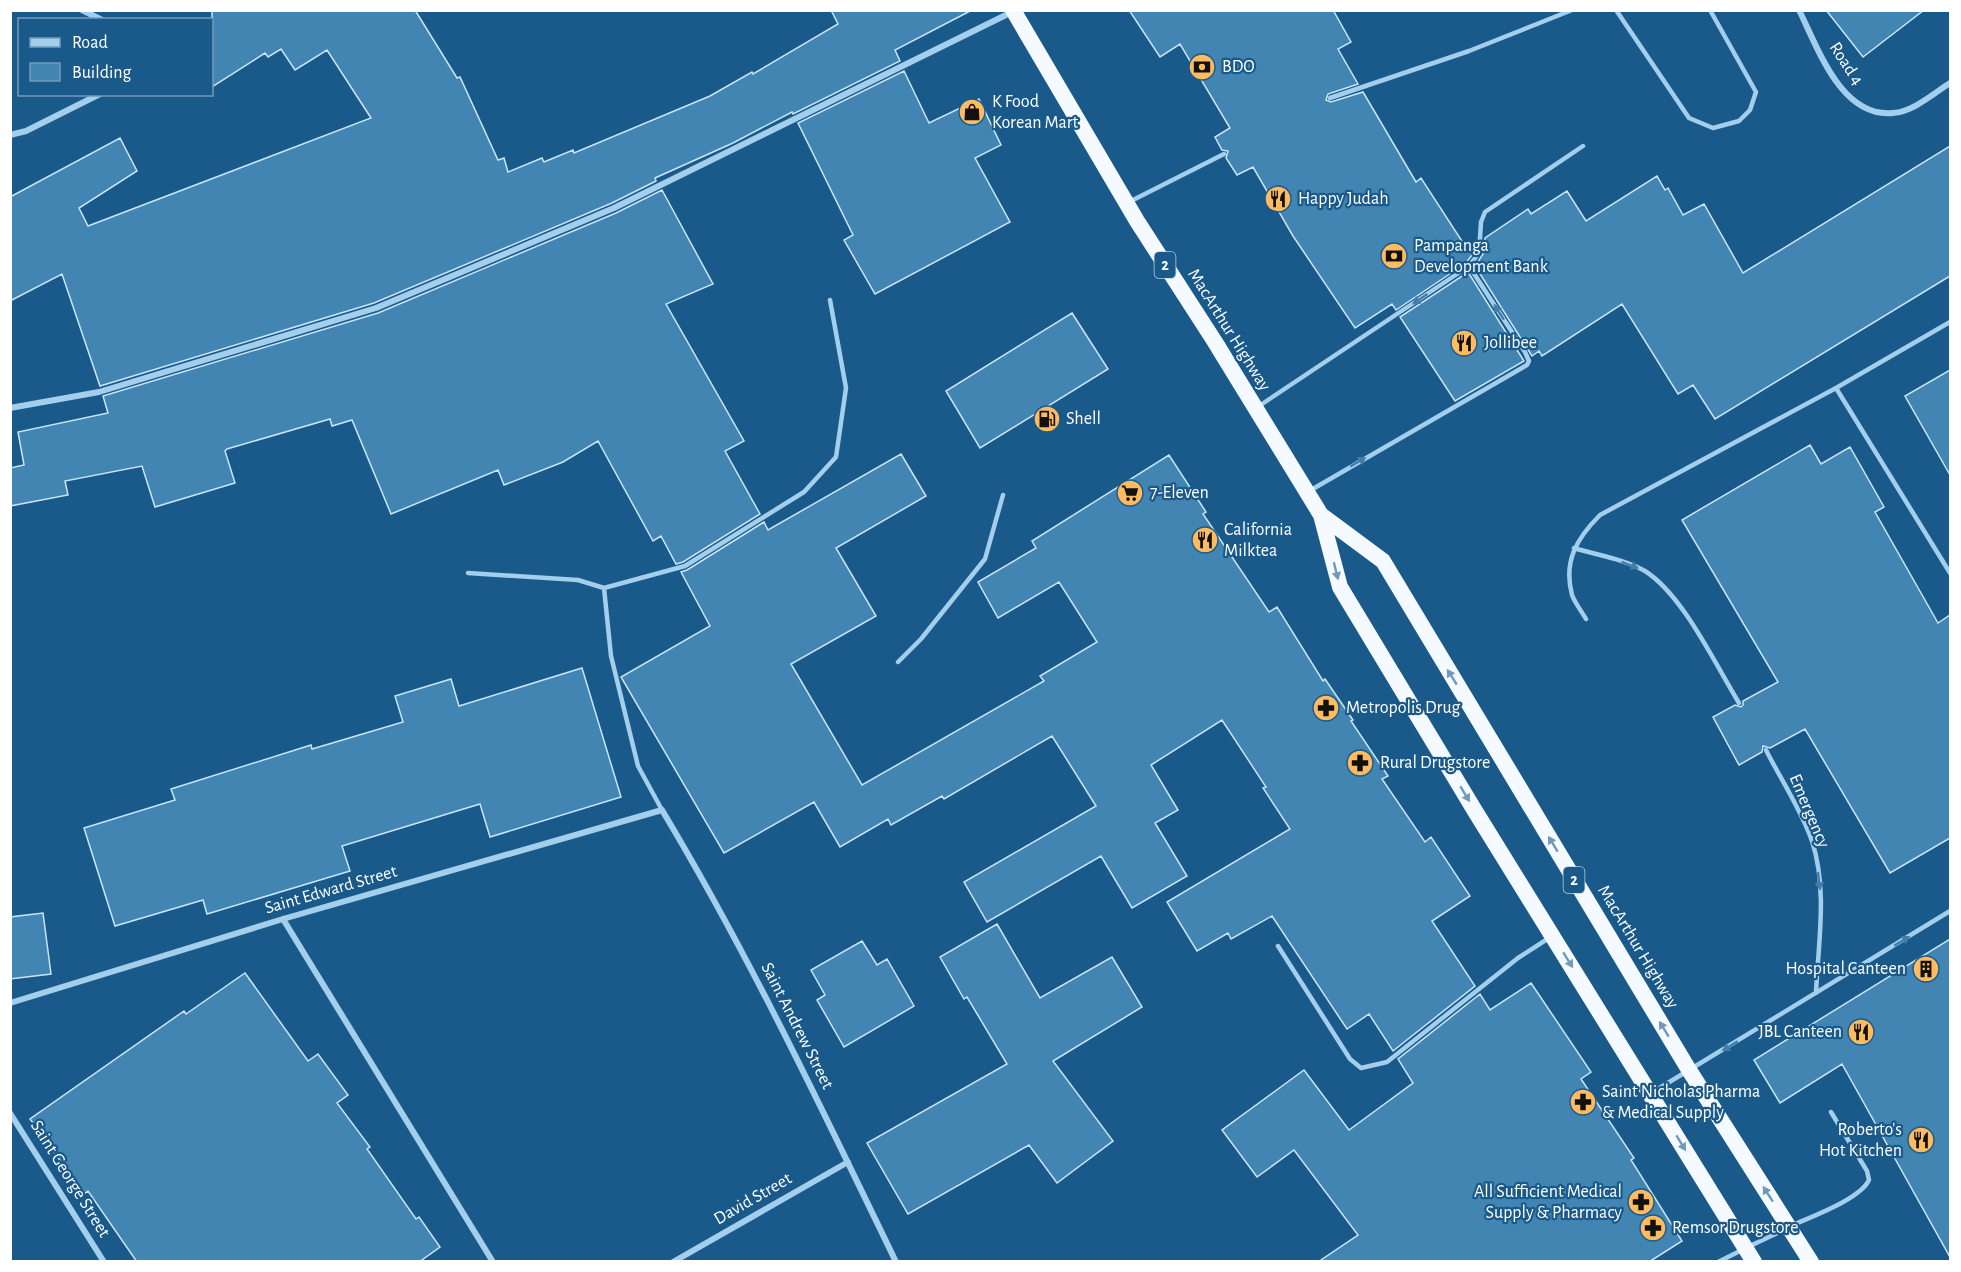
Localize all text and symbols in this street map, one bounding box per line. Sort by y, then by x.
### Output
legend [18,18,213,96]
text: Road [72,34,108,52]
street label: Road 4 [1826,39,1867,89]
bank icon: BDO [1187,52,1217,82]
place label: BDO [1222,58,1255,76]
text: Building [72,64,132,82]
place label: K Food Korean Mart [992,93,1079,132]
shop icon: K Food Korean Mart [957,97,987,127]
restaurant icon: Happy Judah [1263,184,1293,214]
place label: Happy Judah [1298,190,1389,208]
place label: Pampanga Development Bank [1414,237,1549,276]
bank icon: Pampanga Development Bank [1379,241,1409,271]
road number: 2 [1154,252,1176,278]
street label: MacArthur Highway [1184,266,1274,394]
one-way arrow [1413,293,1429,305]
one-way arrow [1493,304,1504,320]
restaurant icon: Jollibee [1449,328,1479,358]
place label: Jollibee [1484,334,1537,352]
fuel station icon: Shell [1032,404,1062,434]
place label: Shell [1066,410,1101,428]
one-way arrow [1350,457,1366,468]
supermarket icon: 7-Eleven [1115,478,1145,508]
place label: 7-Eleven [1150,484,1209,502]
place label: California Milktea [1224,521,1292,560]
restaurant icon: California Milktea [1190,525,1220,555]
one-way arrow [1621,561,1639,570]
one-way arrow [1331,562,1341,581]
one-way arrow [1447,669,1458,685]
pharmacy icon: Metropolis Drug [1311,693,1341,723]
place label: Metropolis Drug [1346,699,1461,717]
pharmacy icon: Rural Drugstore [1345,748,1375,778]
place label: Rural Drugstore [1380,754,1490,772]
street label: Emergency [1785,772,1833,851]
one-way arrow [1459,786,1470,802]
one-way arrow [1548,835,1558,852]
street label: Saint Edward Street [263,862,399,918]
road number: 2 [1564,867,1584,893]
one-way arrow [1814,872,1824,891]
street label: MacArthur Highway [1594,882,1682,1012]
one-way arrow [1894,936,1910,947]
one-way arrow [1562,952,1573,968]
building icon: Hospital Canteen [1911,954,1941,984]
street label: Saint Andrew Street [757,960,837,1092]
place label: Hospital Canteen [1785,960,1906,978]
restaurant icon: JBL Canteen [1846,1017,1876,1047]
one-way arrow [1659,1021,1670,1037]
place label: JBL Canteen [1758,1023,1842,1041]
one-way arrow [1722,1040,1738,1051]
place label: Saint Nicholas Pharma & Medical Supply [1602,1083,1760,1122]
pharmacy icon: Saint Nicholas Pharma & Medical Supply [1568,1087,1598,1117]
street label: Saint George Street [27,1117,113,1241]
place label: Roberto's Hot Kitchen [1819,1121,1902,1160]
restaurant icon: Roberto's Hot Kitchen [1906,1125,1936,1155]
one-way arrow [1676,1135,1687,1152]
street label: David Street [711,1169,795,1228]
place label: All Sufficient Medical Supply & Pharmacy [1474,1183,1622,1222]
one-way arrow [1763,1186,1774,1202]
pharmacy icon: All Sufficient Medical Supply & Pharmacy [1626,1187,1656,1217]
pharmacy icon: Remsor Drugstore [1638,1213,1668,1243]
place label: Remsor Drugstore [1672,1219,1798,1237]

